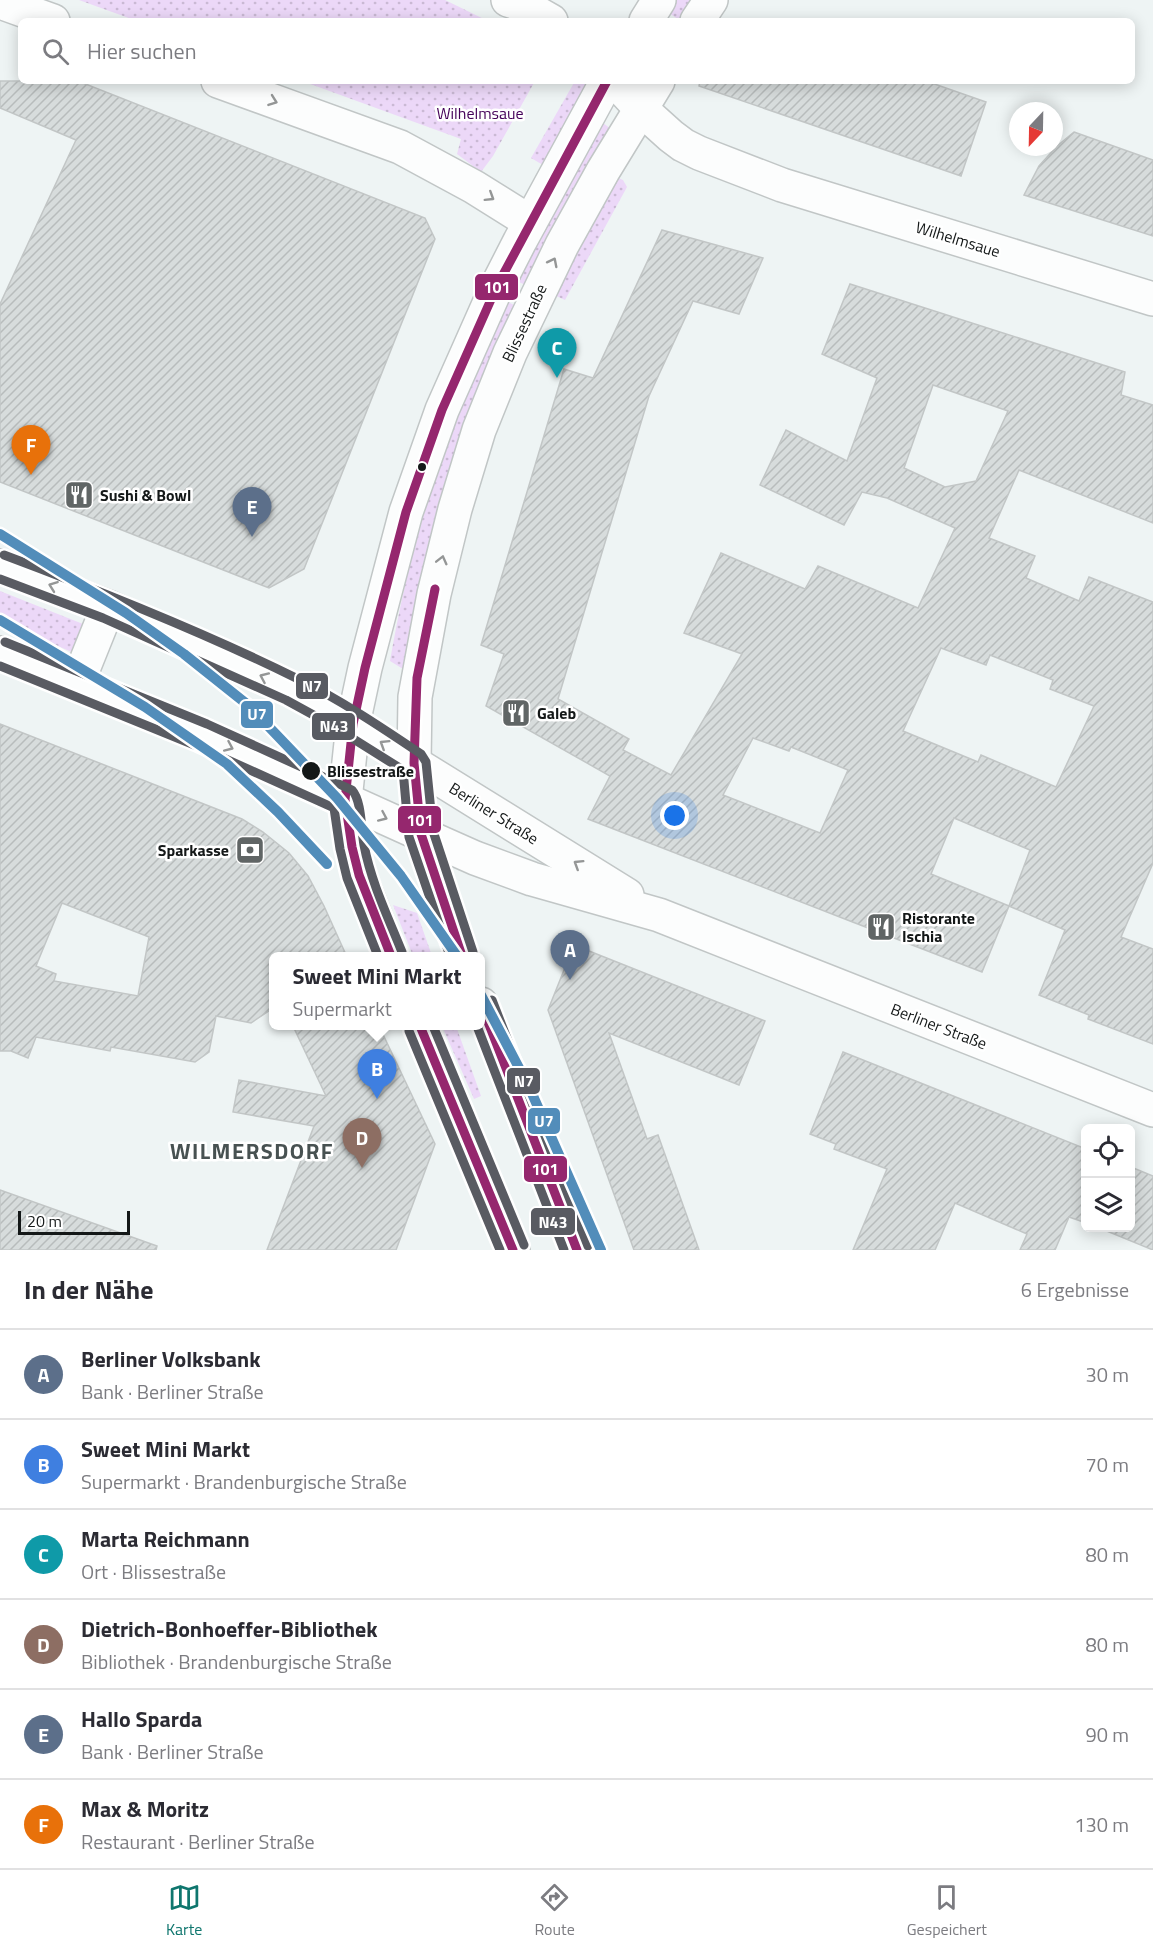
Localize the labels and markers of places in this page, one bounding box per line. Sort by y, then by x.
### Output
pin: C [538,328,576,378]
pin: F [12,426,51,475]
unlabelled marker [416,461,428,473]
restaurant icon: Sushi & Bowl [63,479,95,511]
place label: Sushi & Bowl [100,483,191,507]
pin: E [232,488,272,537]
restaurant icon: Galeb [500,697,532,729]
place label: Galeb [537,701,576,725]
place label: Blissestraße [327,759,414,783]
marker: Blissestraße [300,760,322,782]
bank icon: Sparkasse [234,834,266,866]
place label: Sparkasse [158,838,229,862]
place label: Ristorante Ischia [902,906,975,948]
restaurant icon: Ristorante Ischia [865,911,897,943]
pin: A [550,930,590,980]
pin: B [358,1050,397,1099]
pin: D [342,1118,382,1168]

